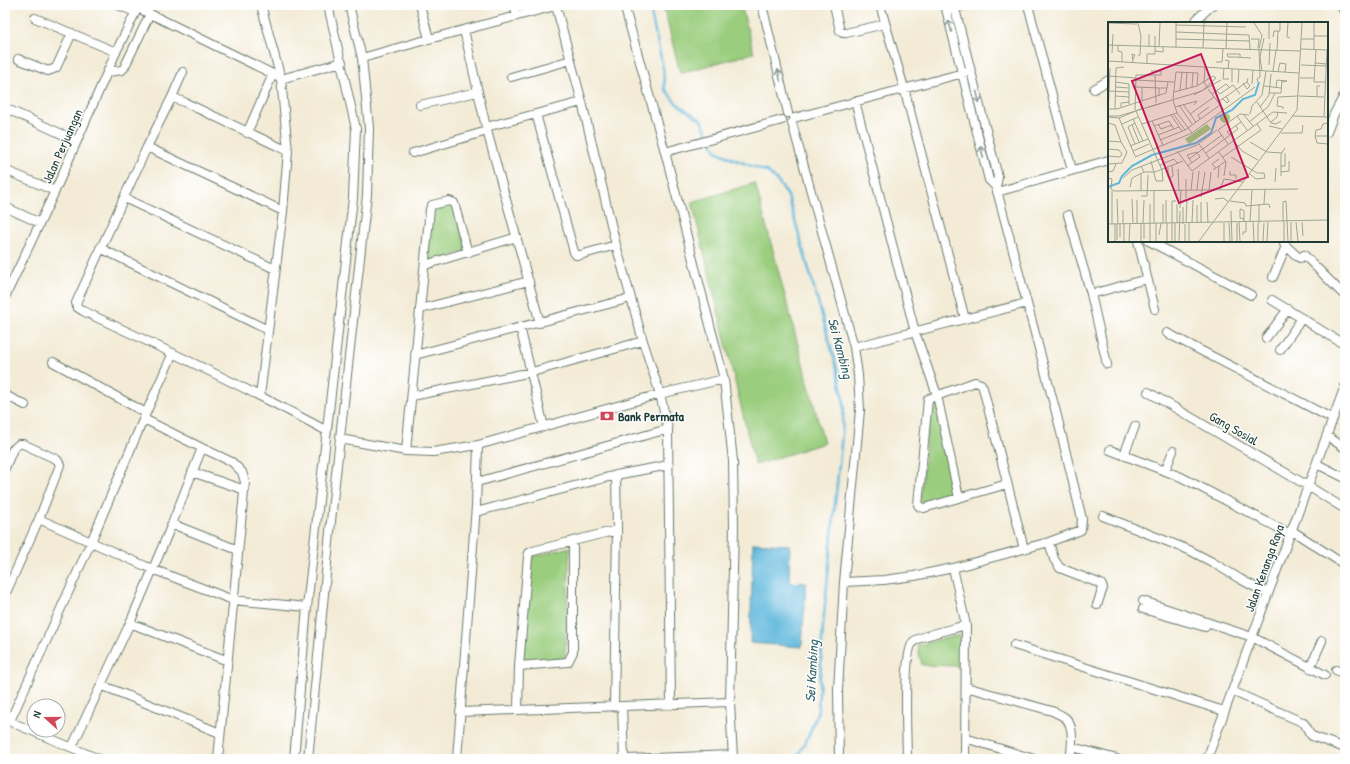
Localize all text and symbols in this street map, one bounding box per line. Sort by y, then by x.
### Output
one-way arrow [946,20,953,33]
inset map [1108,22,1328,242]
one-way arrow [774,69,782,82]
one-way arrow [975,90,982,103]
street label: Jalan Perjuangan [38,106,86,186]
one-way arrow [978,146,985,159]
water label: Sei Kambing [823,316,858,381]
place label: Bank Permata [618,407,685,425]
street label: Gang Sosial [1206,407,1262,449]
bank icon: Bank Permata [599,408,615,424]
street label: Jalan Kenanga Raya [1240,522,1288,614]
water label: Sei Kambing [800,639,823,703]
north arrow [26,698,66,738]
text: N [29,709,44,720]

